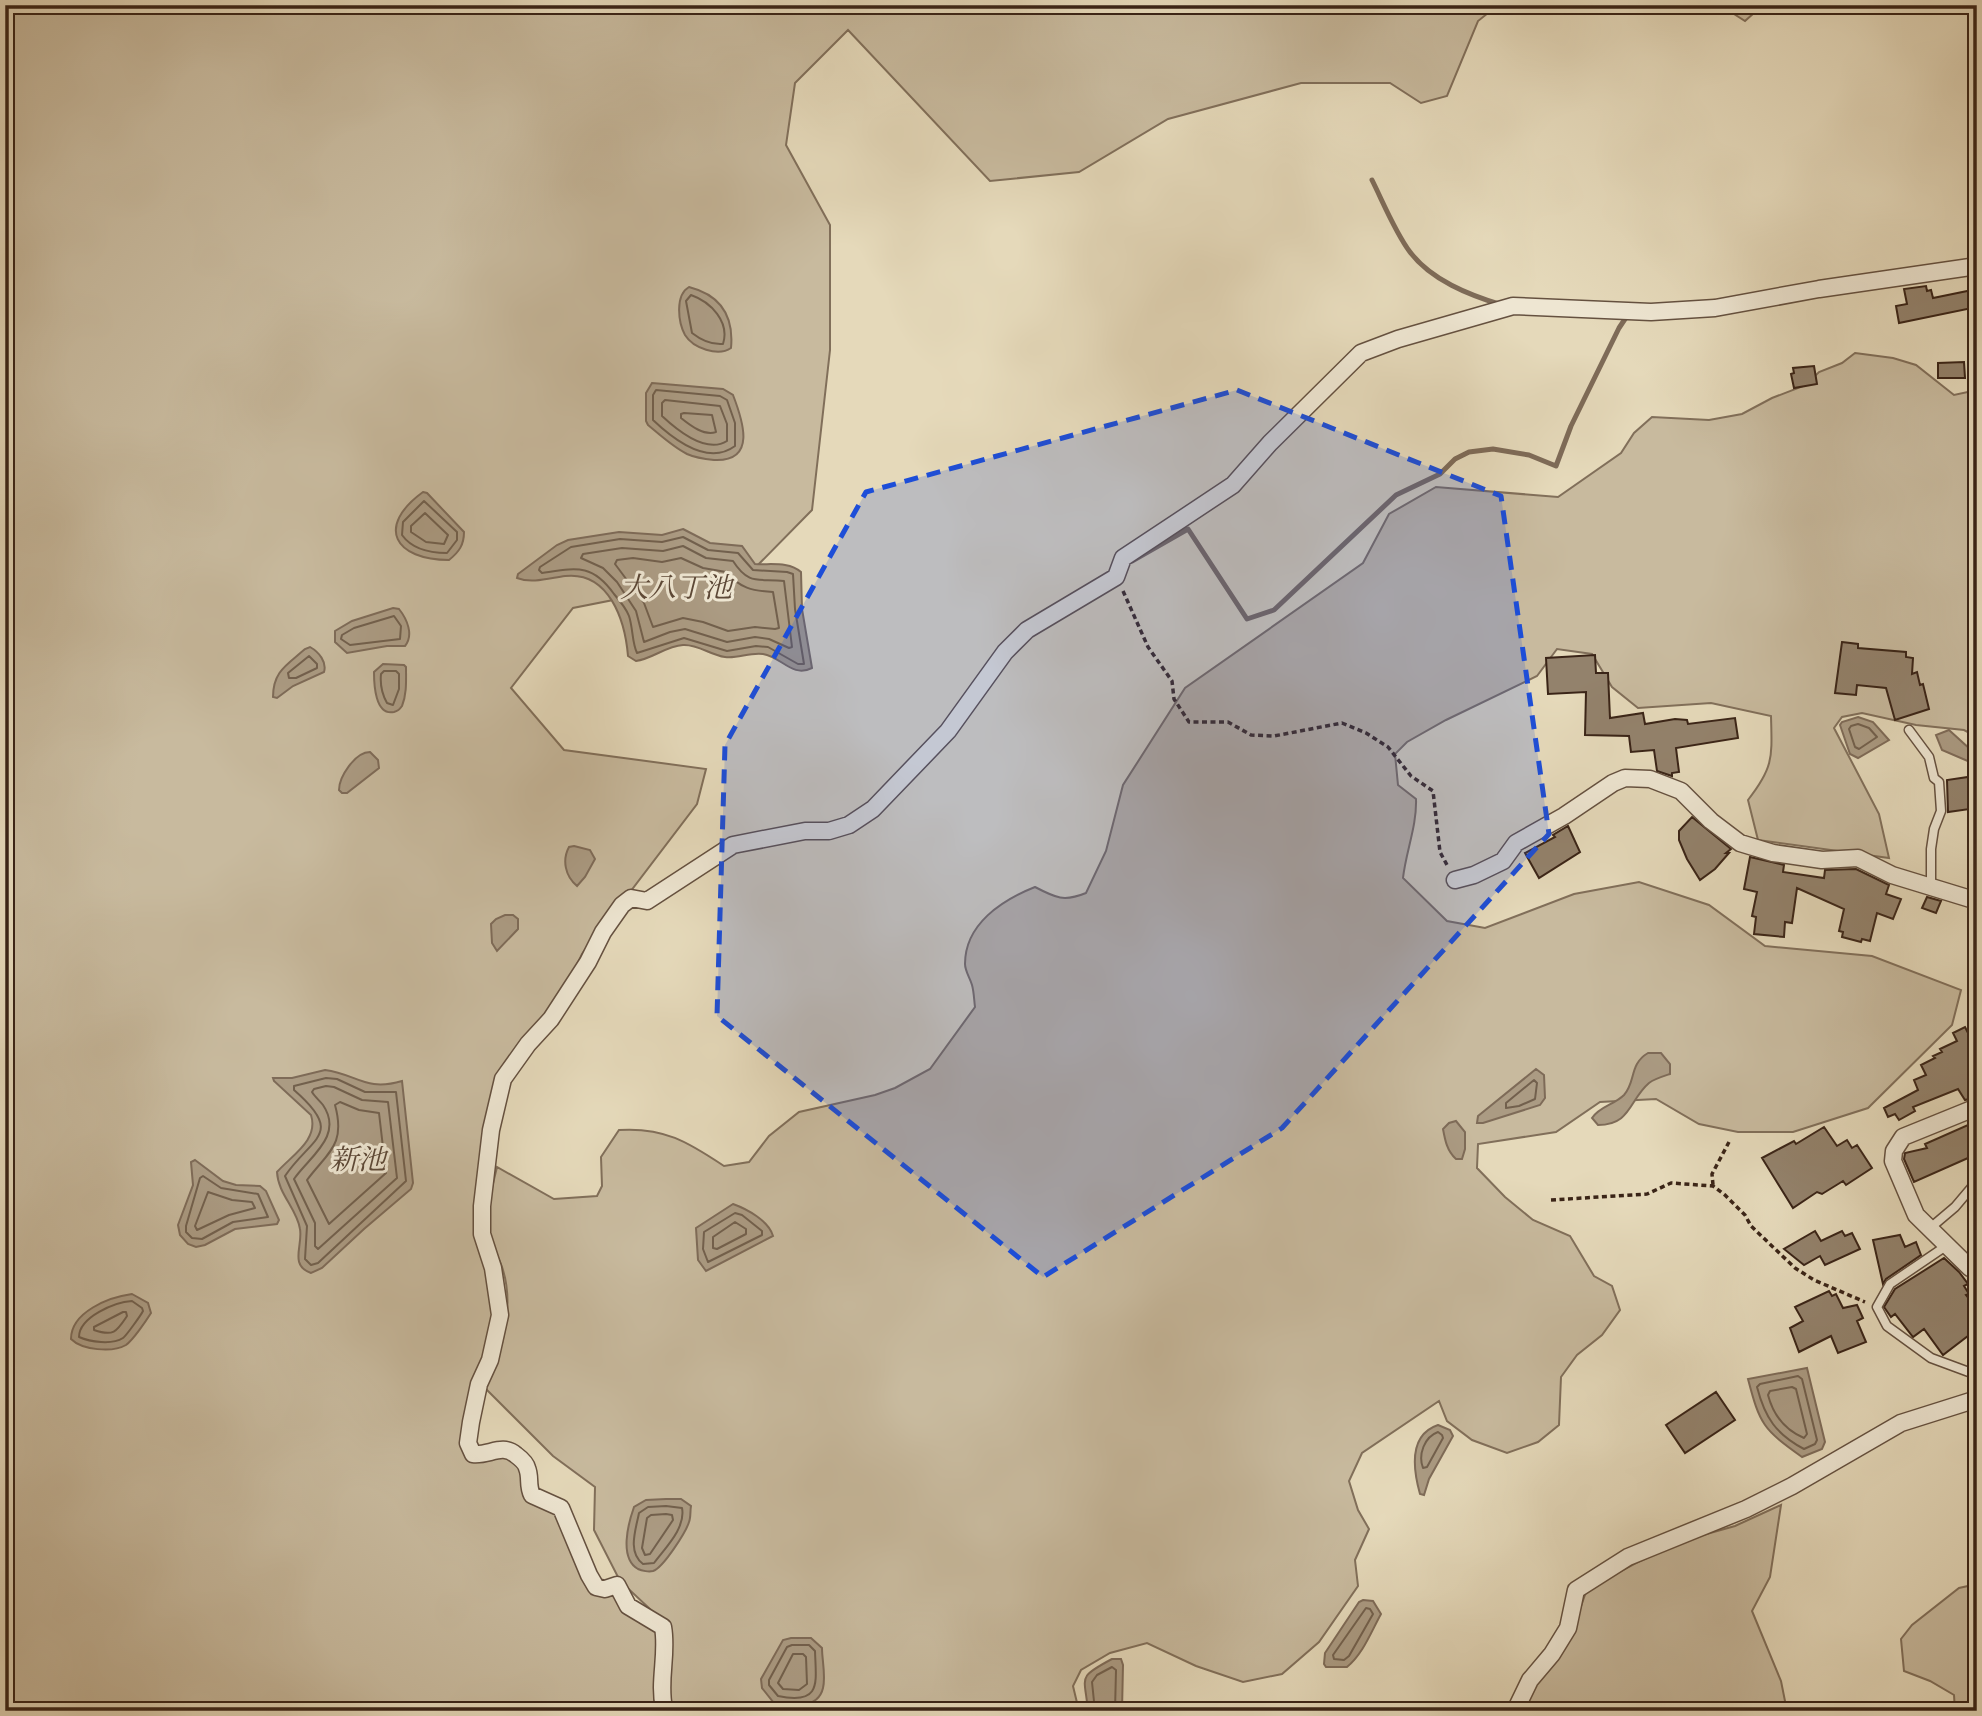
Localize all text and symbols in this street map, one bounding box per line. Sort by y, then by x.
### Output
water label: 大八丁池 [620,570,735,609]
water label: 新池 [330,1142,389,1181]

